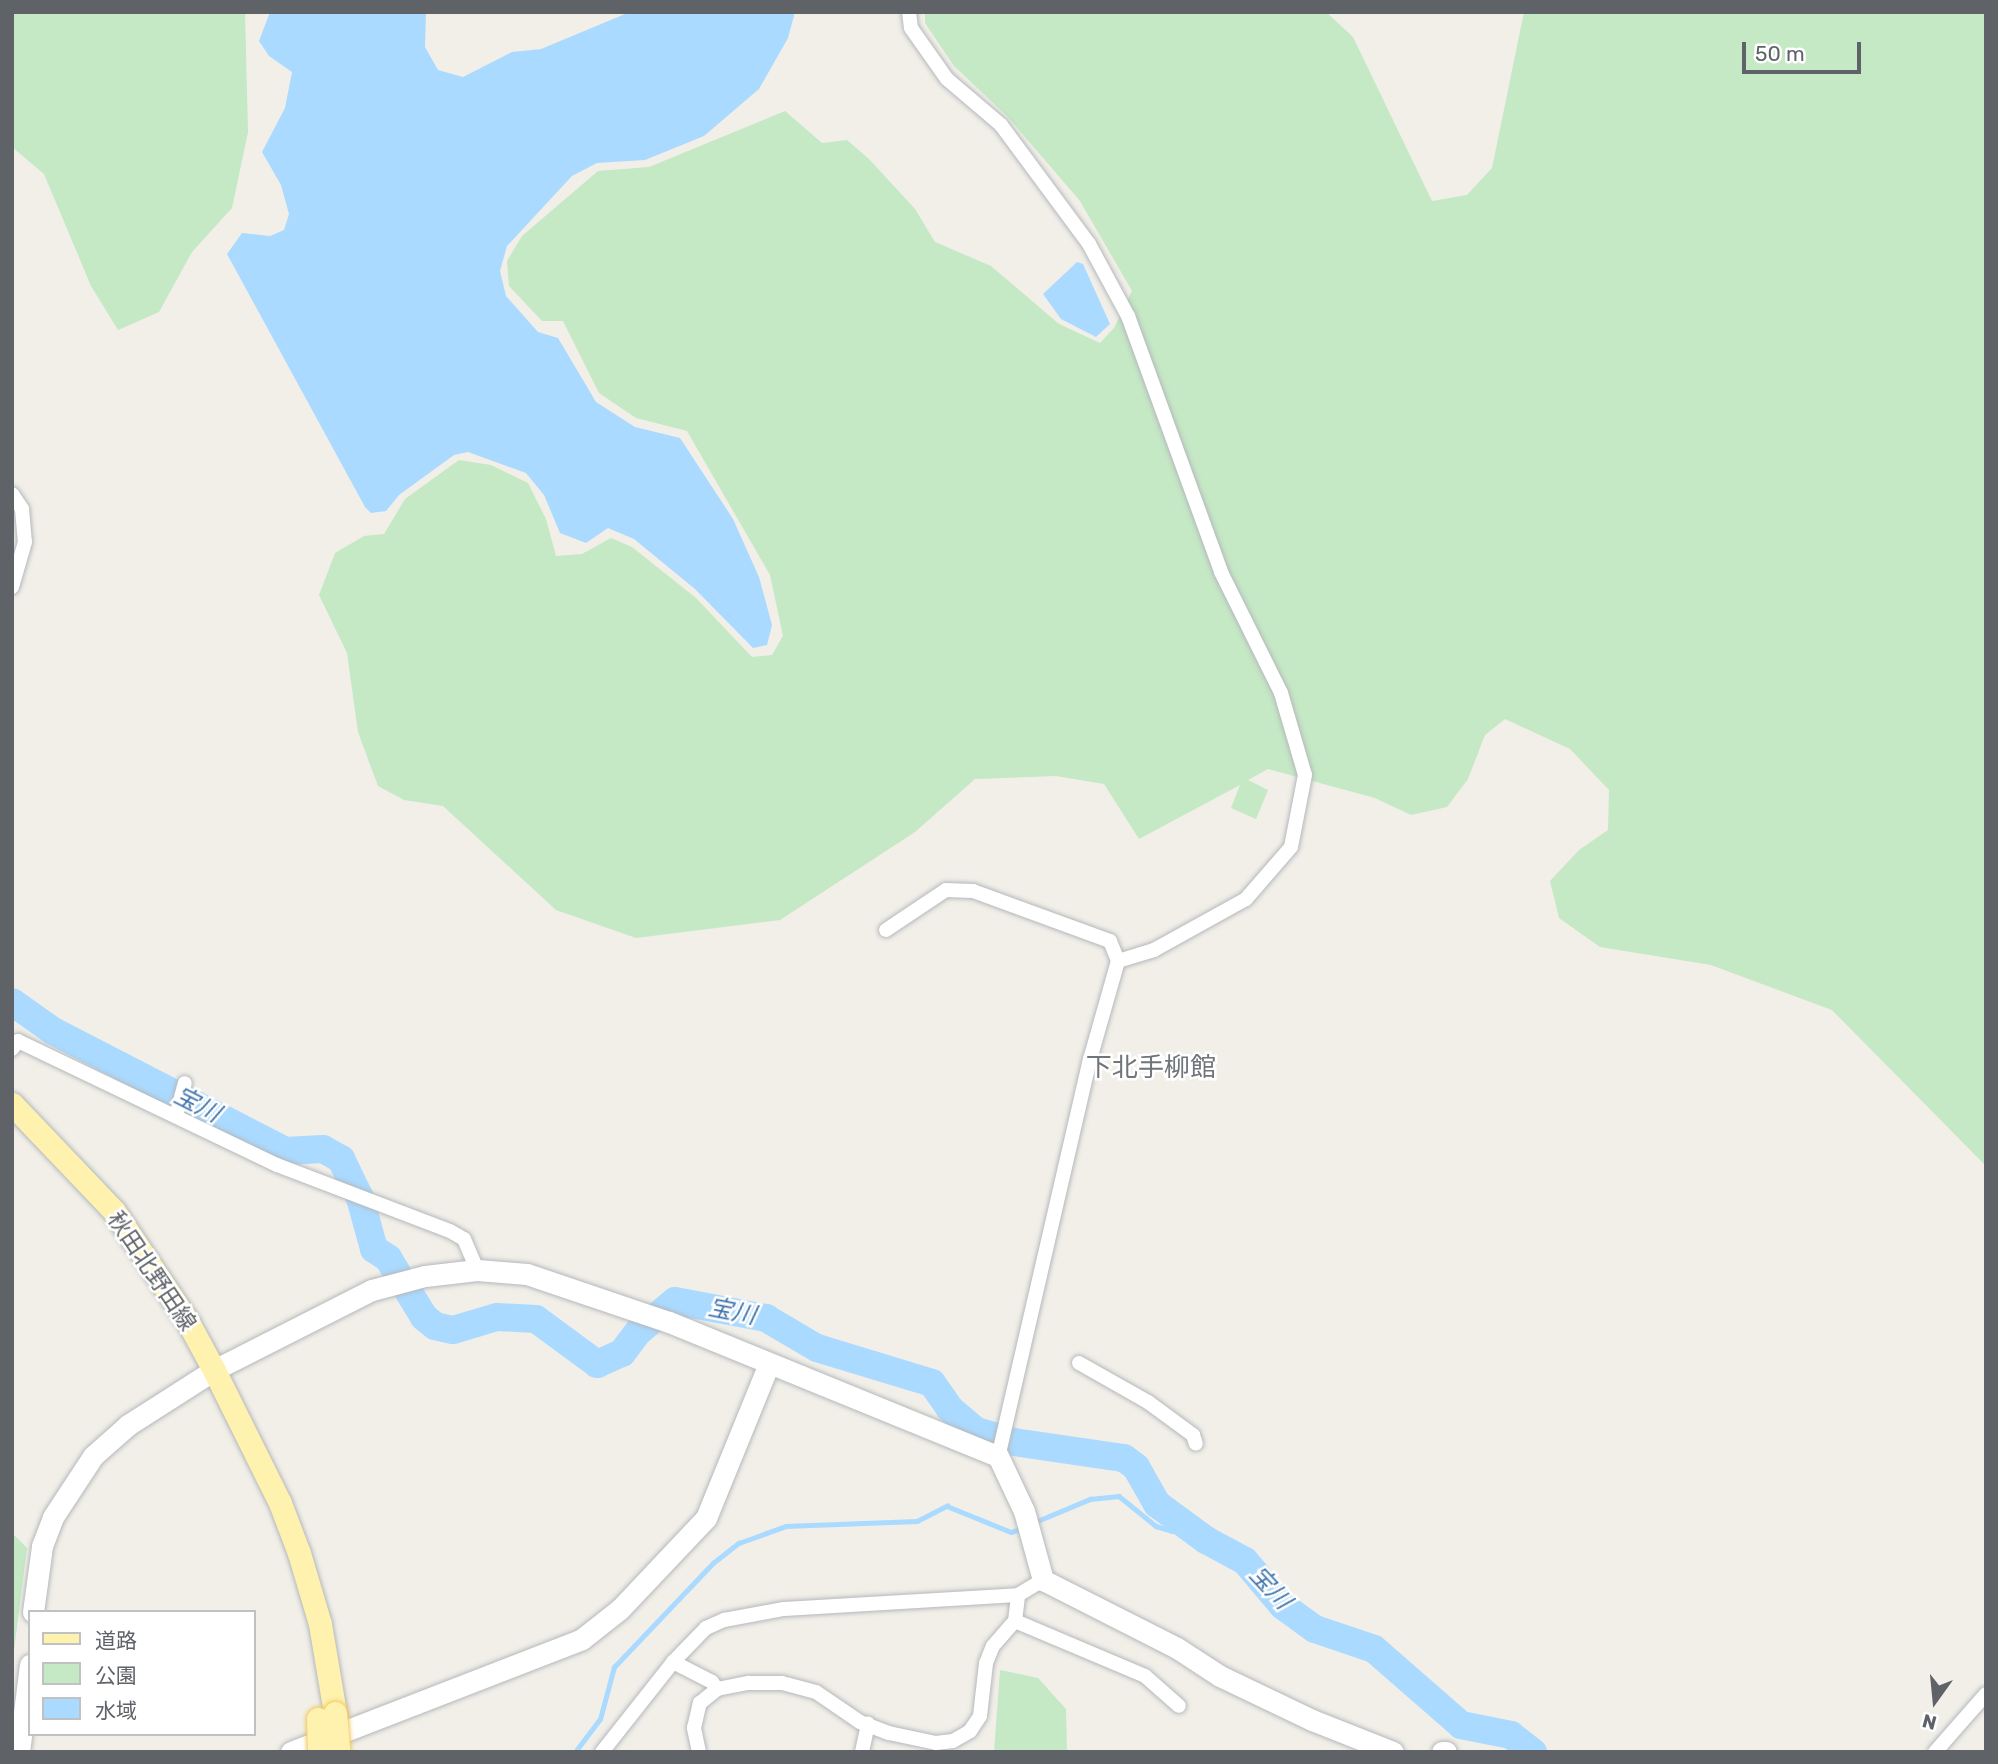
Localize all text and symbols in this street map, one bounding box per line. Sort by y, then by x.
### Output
scale bar [1746,28,1865,72]
text: 50 m [1755,41,1805,66]
district label: 下北手柳館 [1086,1052,1216,1084]
water label: 宝川 [169,1081,225,1129]
street label: 秋田北野田線 [102,1206,202,1336]
water label: 宝川 [706,1293,758,1331]
water label: 宝川 [1243,1561,1297,1615]
legend [28,1610,256,1736]
text: 道路 [95,1628,137,1653]
text: 公園 [95,1663,137,1688]
north arrow [1900,1666,1970,1736]
text: 水域 [95,1698,137,1723]
text: N [1920,1709,1939,1735]

